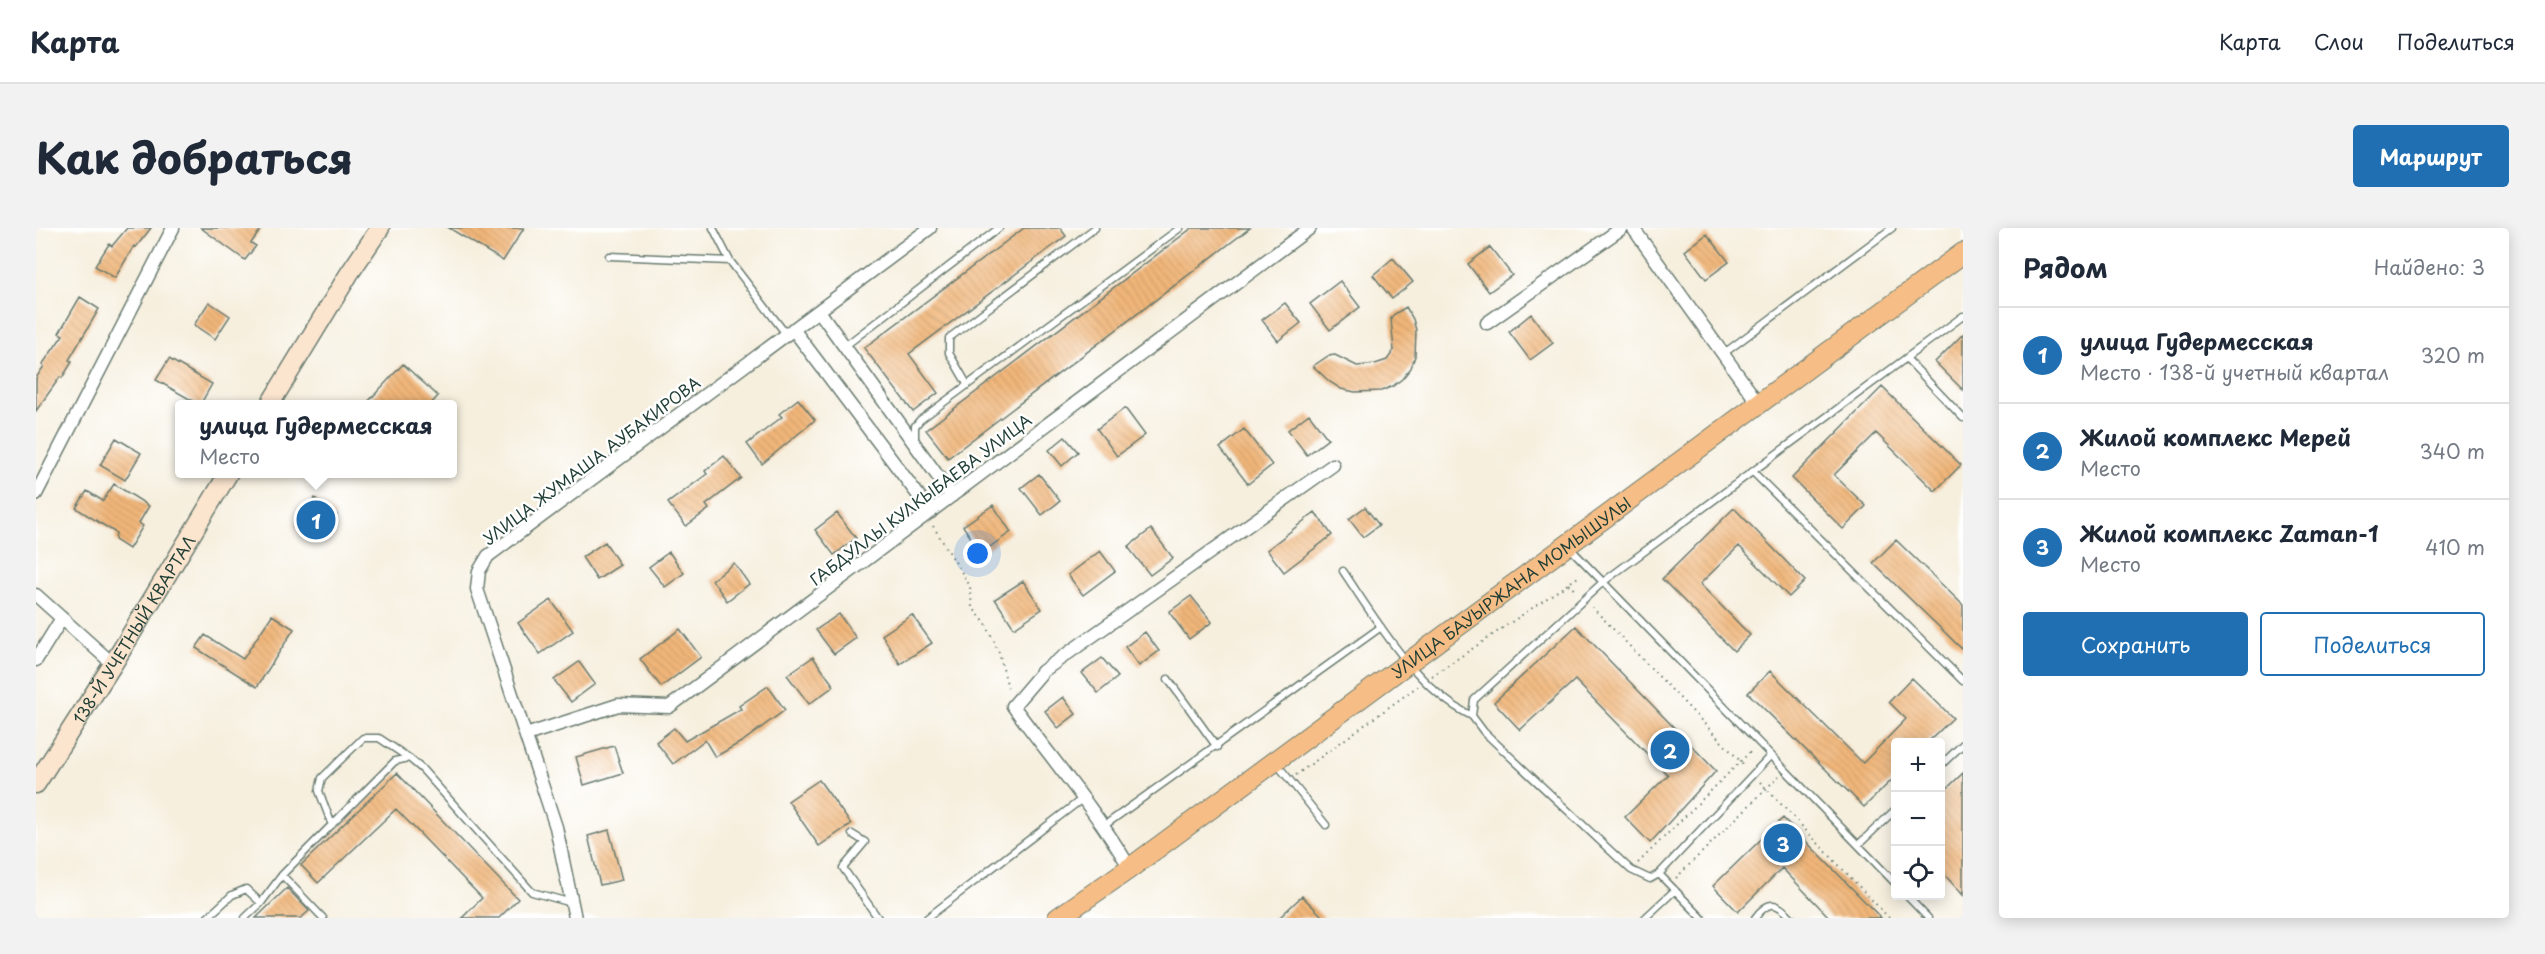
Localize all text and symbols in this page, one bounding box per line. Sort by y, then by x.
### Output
text: Карта [30,20,120,63]
text: Карта [2219,25,2281,57]
text: Слои [2314,25,2364,57]
text: Поделиться [2397,25,2515,57]
text: Как добраться [36,125,353,188]
button: Маршрут [2353,125,2509,187]
text: Рядом [2023,248,2108,287]
text: Найдено: 3 [2374,252,2485,282]
text: улица Гудермесская [2080,324,2314,357]
text: 1 [2038,340,2047,370]
text: 320 m [2421,340,2485,370]
text: Место · 138-й учетный квартал [2080,357,2389,387]
street label: УЛИЦА ЖУМАША АУБАКИРОВА [477,370,705,550]
popup [175,400,457,478]
street label: ГАБДУЛЛЫ КУЛКЫБАЕВА УЛИЦА [804,407,1036,591]
text: улица Гудермесская [199,408,433,441]
text: Жилой комплекс Мерей [2080,420,2351,453]
text: 2 [2035,436,2050,466]
text: 340 m [2420,436,2485,466]
text: Место [199,441,260,471]
text: Место [2080,453,2141,483]
street label: УЛИЦА БАУЫРЖАНА МОМЫШУЛЫ [1386,490,1636,683]
pin: 1 [296,498,336,542]
text: Жилой комплекс Zaman-1 [2080,516,2379,549]
street label: 138-Й УЧЕТНЫЙ КВАРТАЛ [66,530,200,728]
text: 3 [2036,532,2049,562]
text: 410 m [2425,532,2485,562]
your location [963,539,992,568]
text: Место [2080,549,2141,579]
button: Сохранить [2023,612,2248,676]
button: Поделиться [2260,612,2485,676]
pin: 2 [1650,728,1690,772]
map controls [1891,738,1945,900]
button: + [1891,738,1945,792]
button: − [1891,792,1945,846]
pin: 3 [1764,820,1802,866]
button: locate [1891,846,1945,900]

